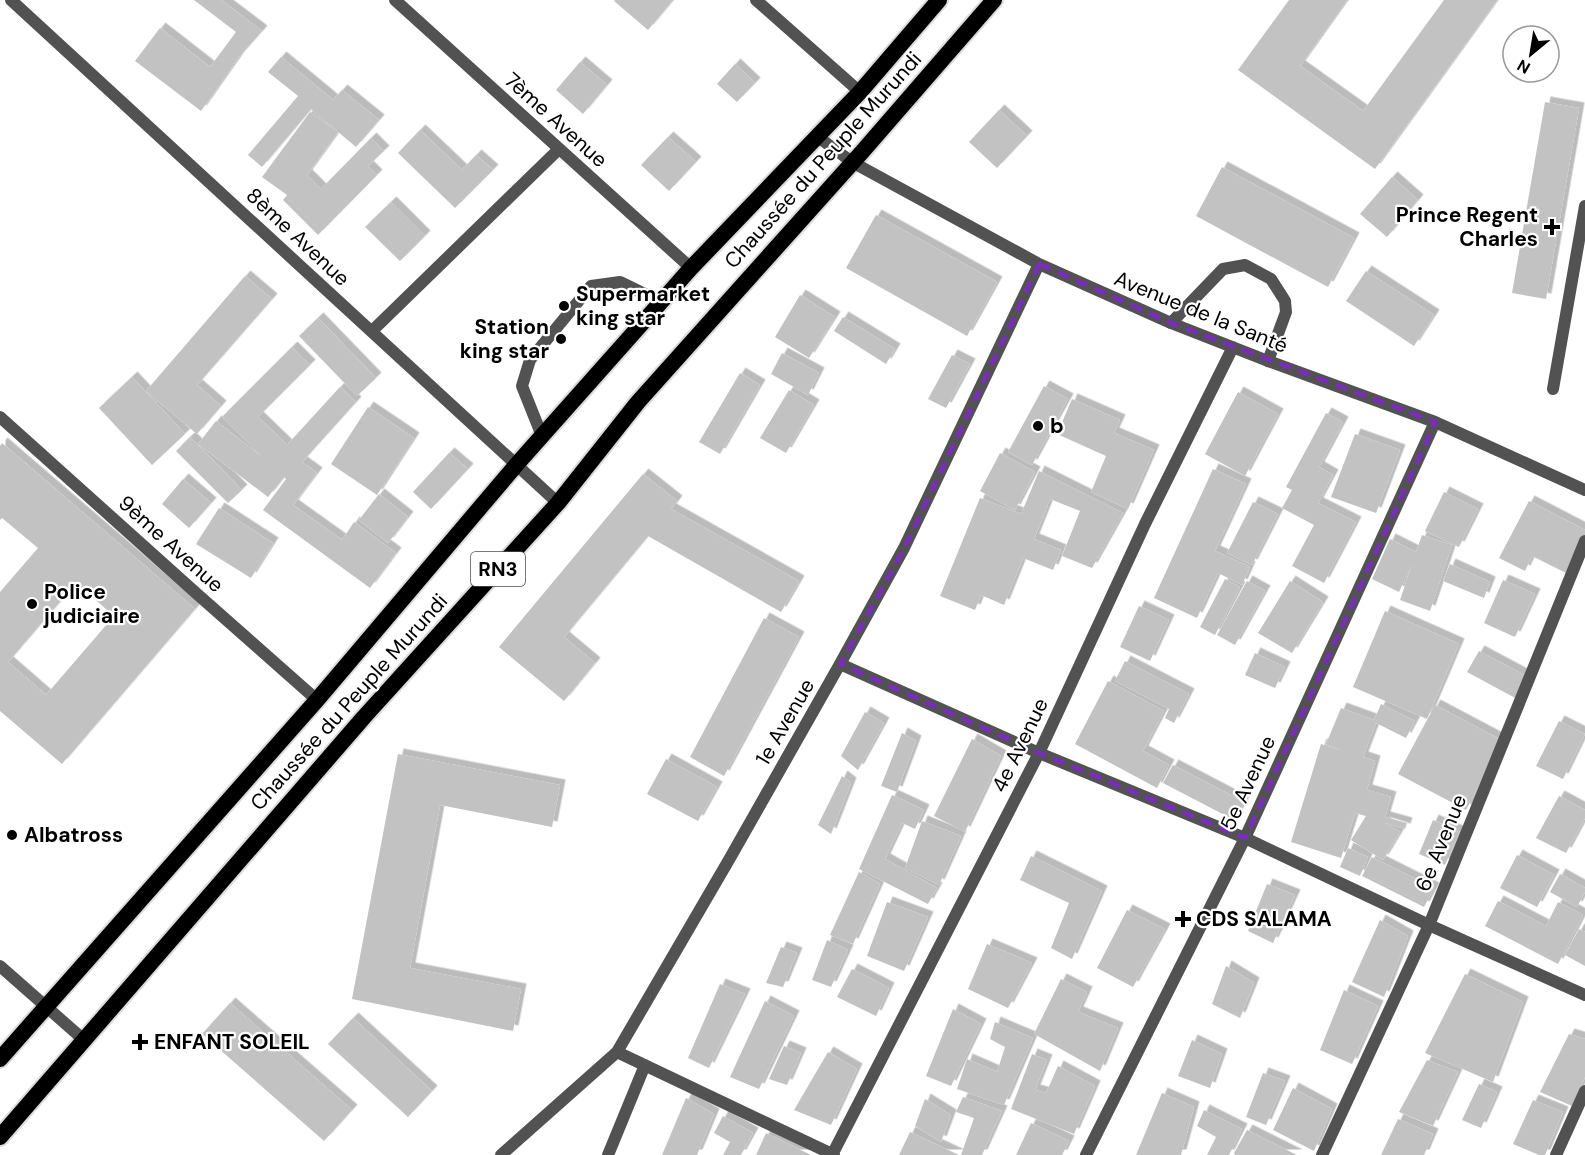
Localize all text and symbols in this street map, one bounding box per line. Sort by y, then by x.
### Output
north arrow [1501,24,1561,84]
street label: Chaussée du Peuple Murundi [718,46,928,274]
text: N [1513,55,1534,79]
street label: 7ème Avenue [499,66,614,174]
street label: 8ème Avenue [240,182,356,292]
place label: Prince Regent Charles [1396,201,1538,253]
marker: Prince Regent Charles [1543,218,1561,236]
street label: Avenue de la Santé [1110,264,1292,360]
place label: Supermarket king star [576,280,710,332]
marker: Supermarket king star [557,299,571,313]
place label: Station king star [460,313,549,365]
marker: Station king star [554,332,568,346]
place label: b [1050,412,1064,440]
marker: b [1031,419,1045,433]
street label: 9ème Avenue [112,489,230,599]
road number: RN3 [471,552,525,586]
place label: Police judiciaire [43,578,140,630]
street label: Chaussée du Peuple Murundi [244,588,454,816]
marker: Police judiciaire [25,597,39,611]
street label: 1e Avenue [749,674,821,770]
street label: 4e Avenue [985,693,1055,797]
street label: 5e Avenue [1214,731,1282,835]
street label: 6e Avenue [1409,790,1473,896]
place label: Albatross [24,821,123,849]
marker: Albatross [5,828,19,842]
place label: CDS SALAMA [1196,905,1332,933]
marker: CDS SALAMA [1174,910,1192,928]
place label: ENFANT SOLEIL [154,1028,310,1056]
marker: ENFANT SOLEIL [131,1033,149,1051]

